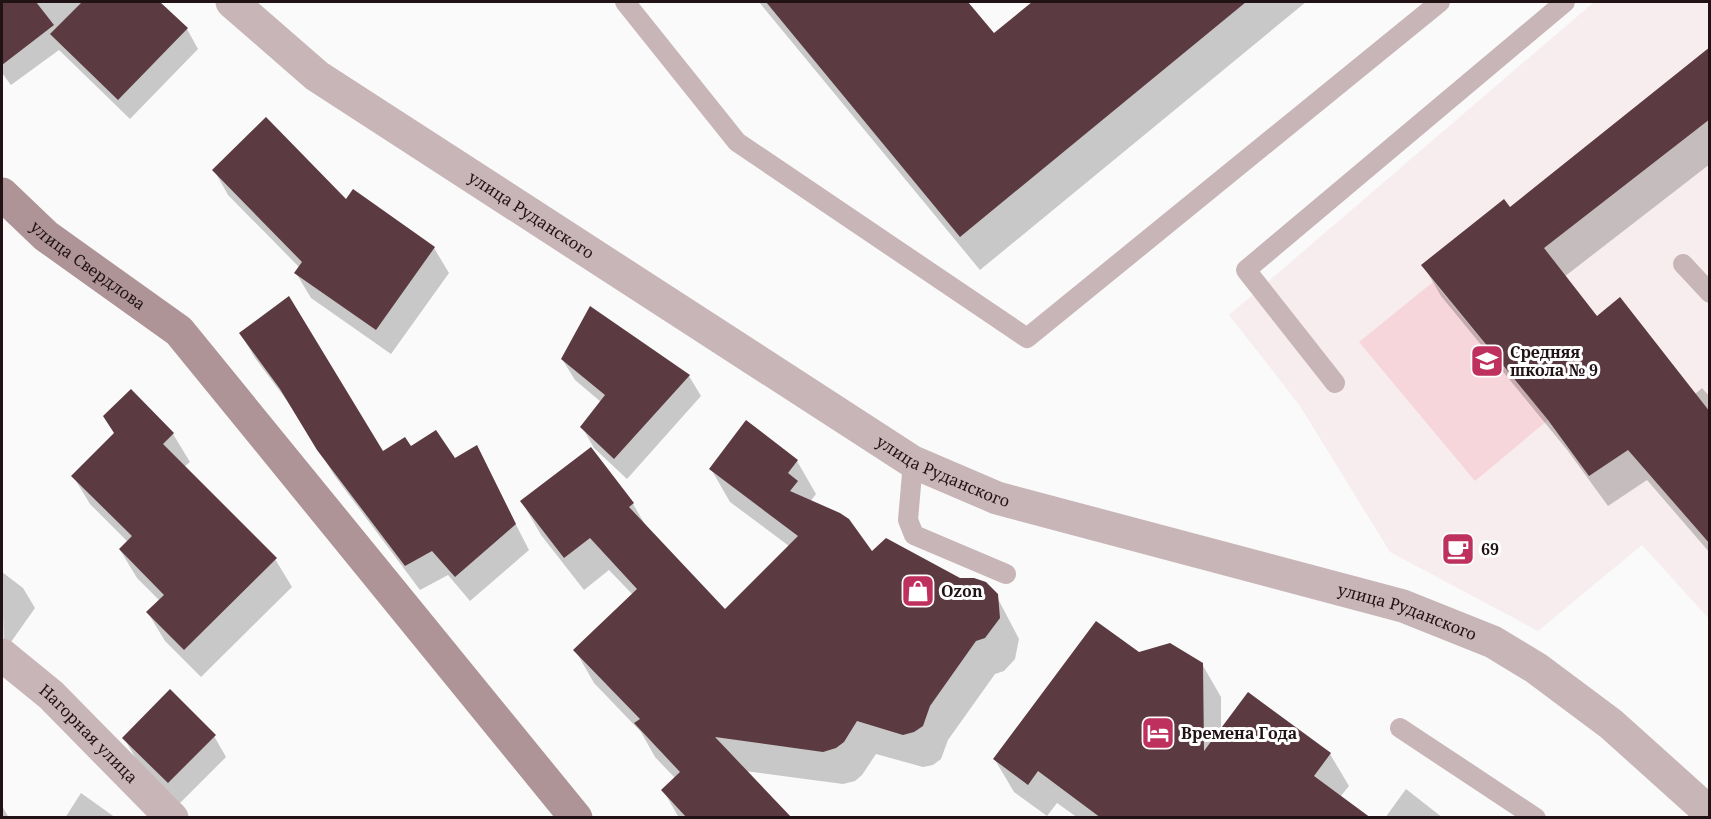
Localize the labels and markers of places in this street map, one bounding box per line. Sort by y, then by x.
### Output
place label: Средняя школа № 9 [1510,341,1598,381]
school or university icon: Средняя школа № 9 [1469,343,1505,379]
cafe icon: 69 [1440,531,1476,567]
place label: 69 [1481,538,1499,560]
shop icon: Ozon [900,573,936,609]
place label: Ozon [941,580,983,602]
hotel icon: Времена Года [1140,715,1176,751]
place label: Времена Года [1181,722,1297,744]

